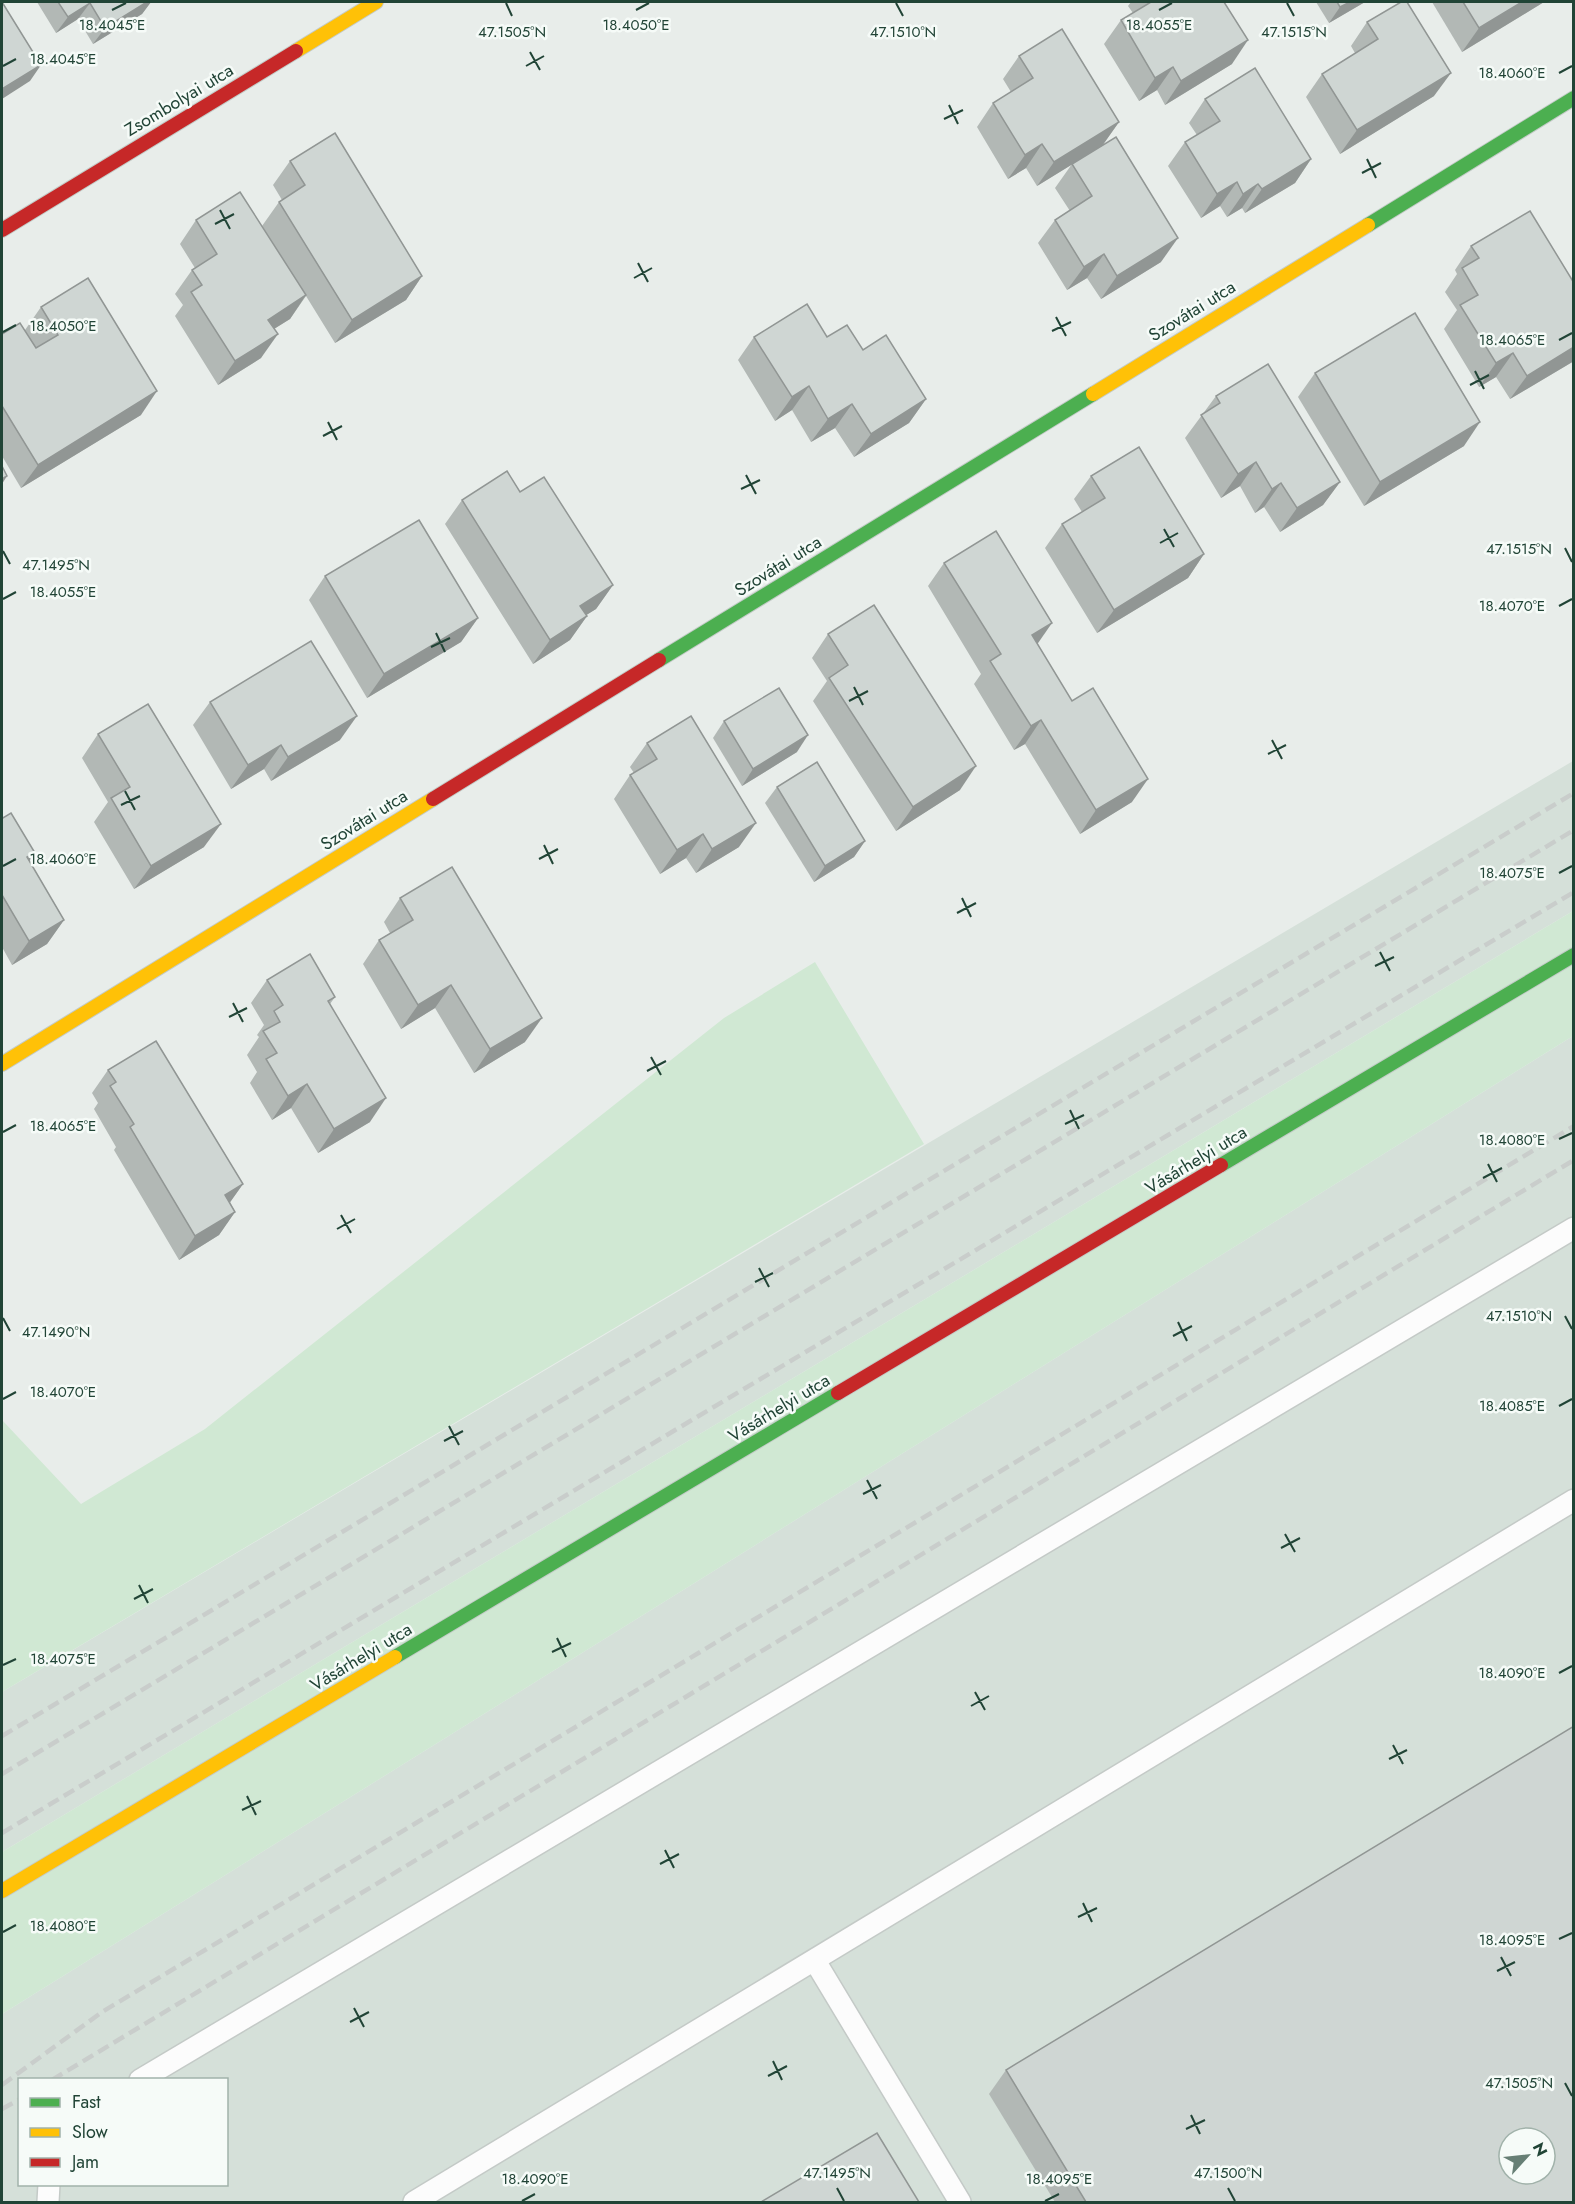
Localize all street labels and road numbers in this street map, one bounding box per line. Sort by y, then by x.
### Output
street label: Zsombolyai utca [120,57,238,143]
street label: Szovátai utca [1143,274,1241,348]
street label: Szovátai utca [729,529,827,603]
street label: Szovátai utca [315,783,413,857]
street label: Vásárhelyi utca [1140,1119,1252,1201]
street label: Vásárhelyi utca [723,1367,835,1449]
street label: Vásárhelyi utca [305,1616,417,1698]

